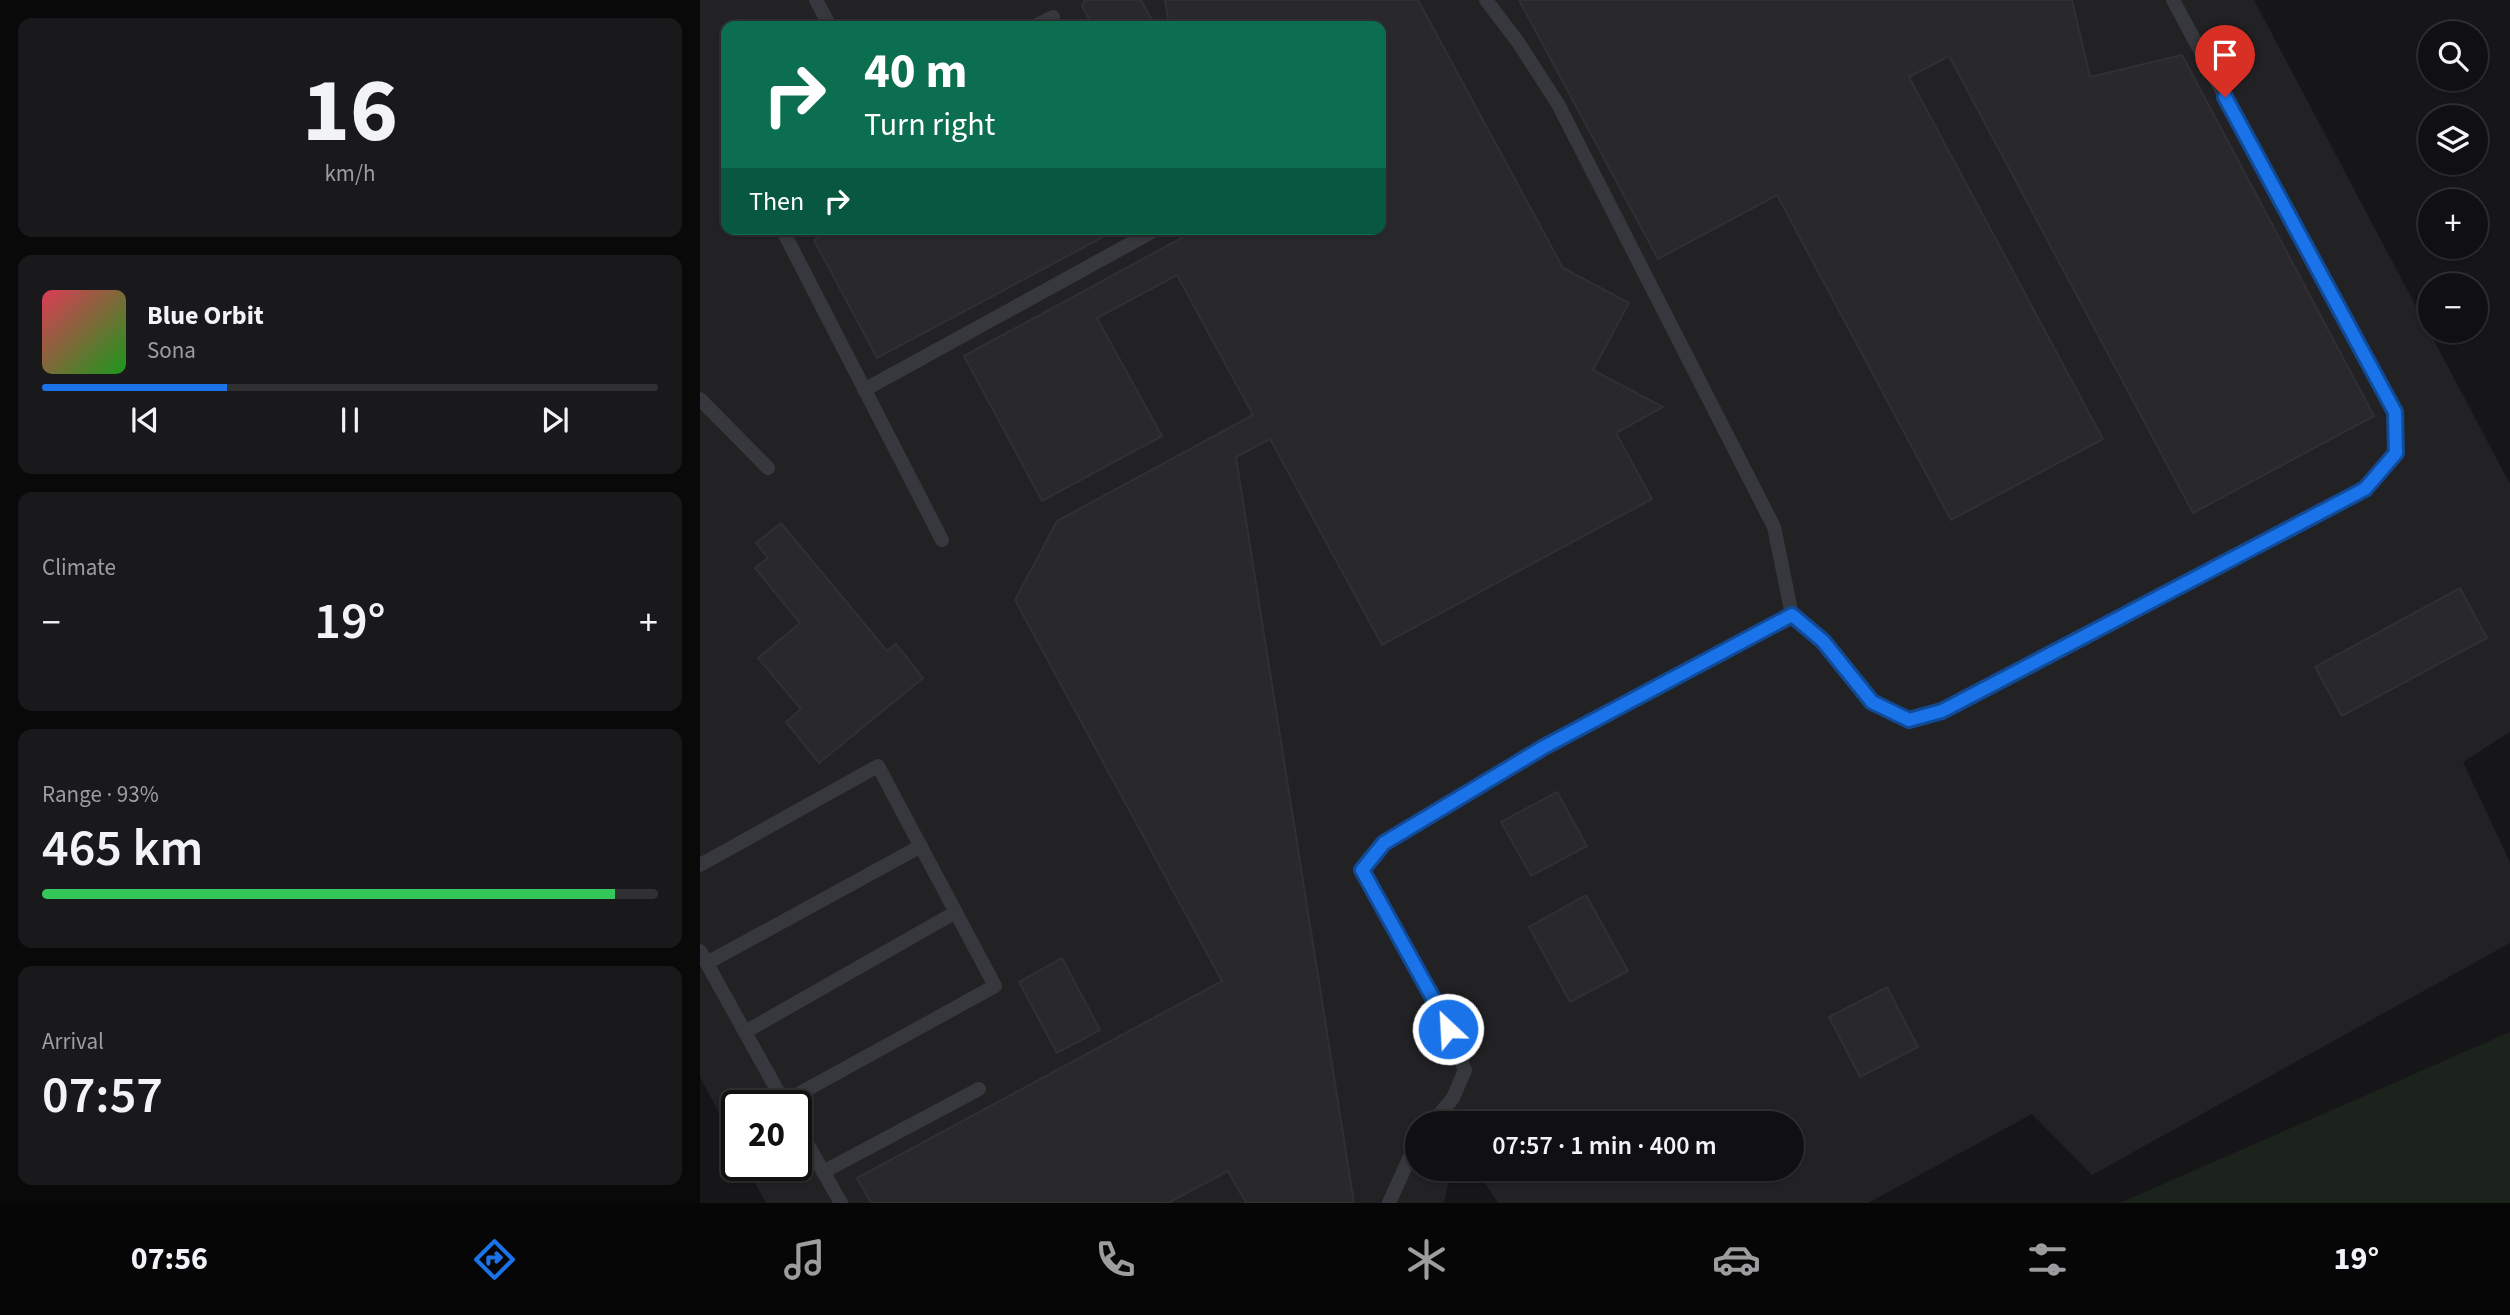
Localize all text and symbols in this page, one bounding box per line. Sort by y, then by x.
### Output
map controls [2418,21,2488,343]
button: search [2418,21,2488,91]
pin [2195,25,2255,97]
icon: arrive [2206,36,2244,74]
text: 40 m [864,37,968,107]
text: 16 [302,47,398,176]
icon: right [749,49,840,140]
text: Turn right [864,102,995,148]
button: layers [2418,105,2488,175]
text: km/h [324,157,376,190]
icon: right [818,182,856,220]
text: Then [749,183,804,220]
button: + [2418,189,2488,259]
button: − [2418,273,2488,343]
text: Blue Orbit [147,297,264,334]
text: Sona [147,334,196,367]
icon: previous [126,401,164,439]
icon: pause [331,401,369,439]
icon: next [536,401,574,439]
text: Climate [42,551,116,584]
text: 19° [314,585,386,659]
text: − [42,596,61,650]
text: + [639,596,658,650]
text: Range · 93% [42,778,159,811]
text: 465 km [42,812,203,886]
position arrow [1411,992,1485,1066]
text: Arrival [42,1025,104,1058]
text: 07:57 [42,1059,163,1133]
speed limit sign: 20 [721,1090,812,1181]
text: 07:57 · 1 min · 400 m [1492,1127,1717,1164]
icon: directions [470,1235,519,1284]
icon: music [780,1235,829,1284]
icon: phone [1091,1235,1140,1284]
icon: climate [1402,1235,1451,1284]
icon: car [1712,1235,1761,1284]
icon: filters [2023,1235,2072,1284]
text: 07:56 [131,1236,208,1282]
text: 19° [2334,1236,2379,1282]

